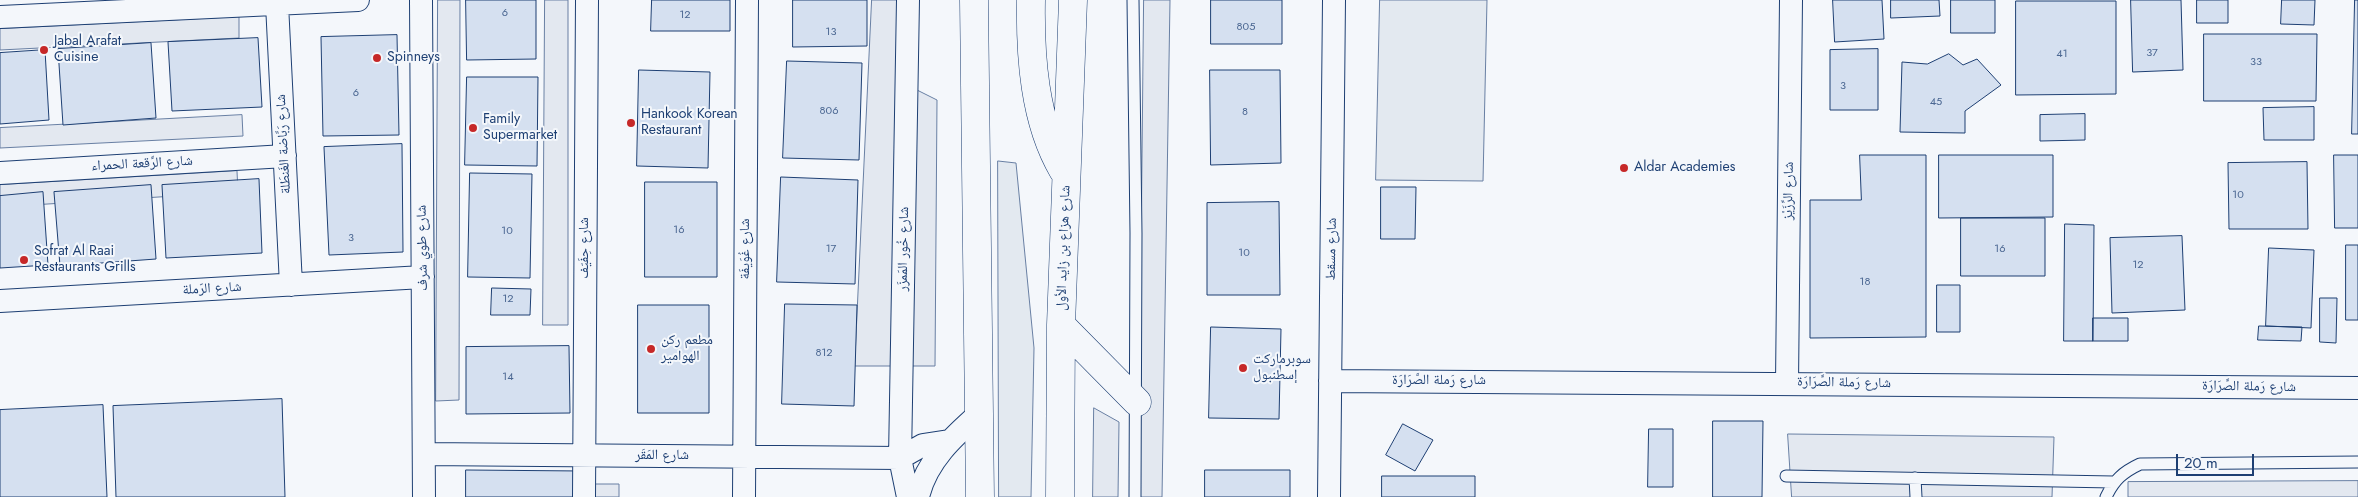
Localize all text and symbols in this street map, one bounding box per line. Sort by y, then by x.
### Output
house number: 6 [502,6,508,20]
house number: 12 [679,8,691,22]
house number: 805 [1237,20,1255,34]
house number: 13 [826,25,836,39]
place label: Jabal Arafat Cuisine [54,34,121,66]
marker: Jabal Arafat Cuisine [38,44,50,56]
house number: 37 [2146,46,2158,60]
house number: 41 [2056,47,2068,61]
place label: Spinneys [387,50,440,66]
marker: Spinneys [371,52,383,64]
house number: 33 [2250,55,2262,69]
house number: 3 [1840,79,1846,93]
house number: 6 [353,86,359,100]
street label: شارع رَبَّاضة الغَنطَلة [273,94,295,194]
house number: 45 [1930,95,1942,109]
house number: 806 [820,104,838,118]
house number: 8 [1242,105,1248,119]
place label: Hankook Korean Restaurant [641,107,738,140]
place label: Family Supermarket [483,112,557,144]
marker: Hankook Korean Restaurant [625,117,637,129]
marker: Family Supermarket [467,122,479,134]
street label: شارع الرِّقعة الحمراء [91,153,193,175]
place label: Aldar Academies [1634,160,1735,176]
marker: Aldar Academies [1618,162,1630,174]
street label: شارع الرِّزَيْز [1780,162,1798,220]
street label: شارع هزاع بن زايد الأول [1053,185,1075,311]
house number: 10 [2232,188,2244,202]
street label: شارع طوي شرف [414,205,432,291]
street label: شارع خُور المَمزَر [895,206,913,292]
street label: شارع حِفَيّف [577,217,593,279]
street label: شارع مسقط [1323,217,1341,281]
street label: شارع غُوَيفَة [738,219,754,279]
house number: 16 [673,223,685,237]
house number: 10 [501,224,513,238]
house number: 3 [348,231,354,245]
house number: 17 [826,242,836,256]
house number: 16 [1994,242,2006,256]
place label: Sofrat Al Raai Restaurants Grills [34,244,136,276]
house number: 10 [1238,246,1250,260]
marker: Sofrat Al Raai Restaurants Grills [18,254,30,266]
house number: 12 [2132,258,2144,272]
house number: 18 [1860,275,1870,289]
street label: شارع الرّملة [182,279,242,299]
house number: 12 [502,292,514,306]
place label: مطعم ركن الهوامير [661,333,713,366]
marker: مطعم ركن الهوامير [645,343,657,355]
house number: 812 [815,346,833,360]
place label: سوبرماركت إسطنبول [1253,352,1311,384]
marker: سوبرماركت إسطنبول [1237,362,1249,374]
house number: 14 [502,370,514,384]
street label: شارع رَملة الصَّرَارَة [1392,373,1486,389]
street label: شارع رَملة الصَّرَارَة [1797,374,1891,392]
street label: شارع رَملة الصَّرَارَة [2202,378,2296,396]
scale bar [2178,444,2256,476]
street label: شارع المَقَر [635,448,689,464]
text: 20 m [2184,452,2218,474]

